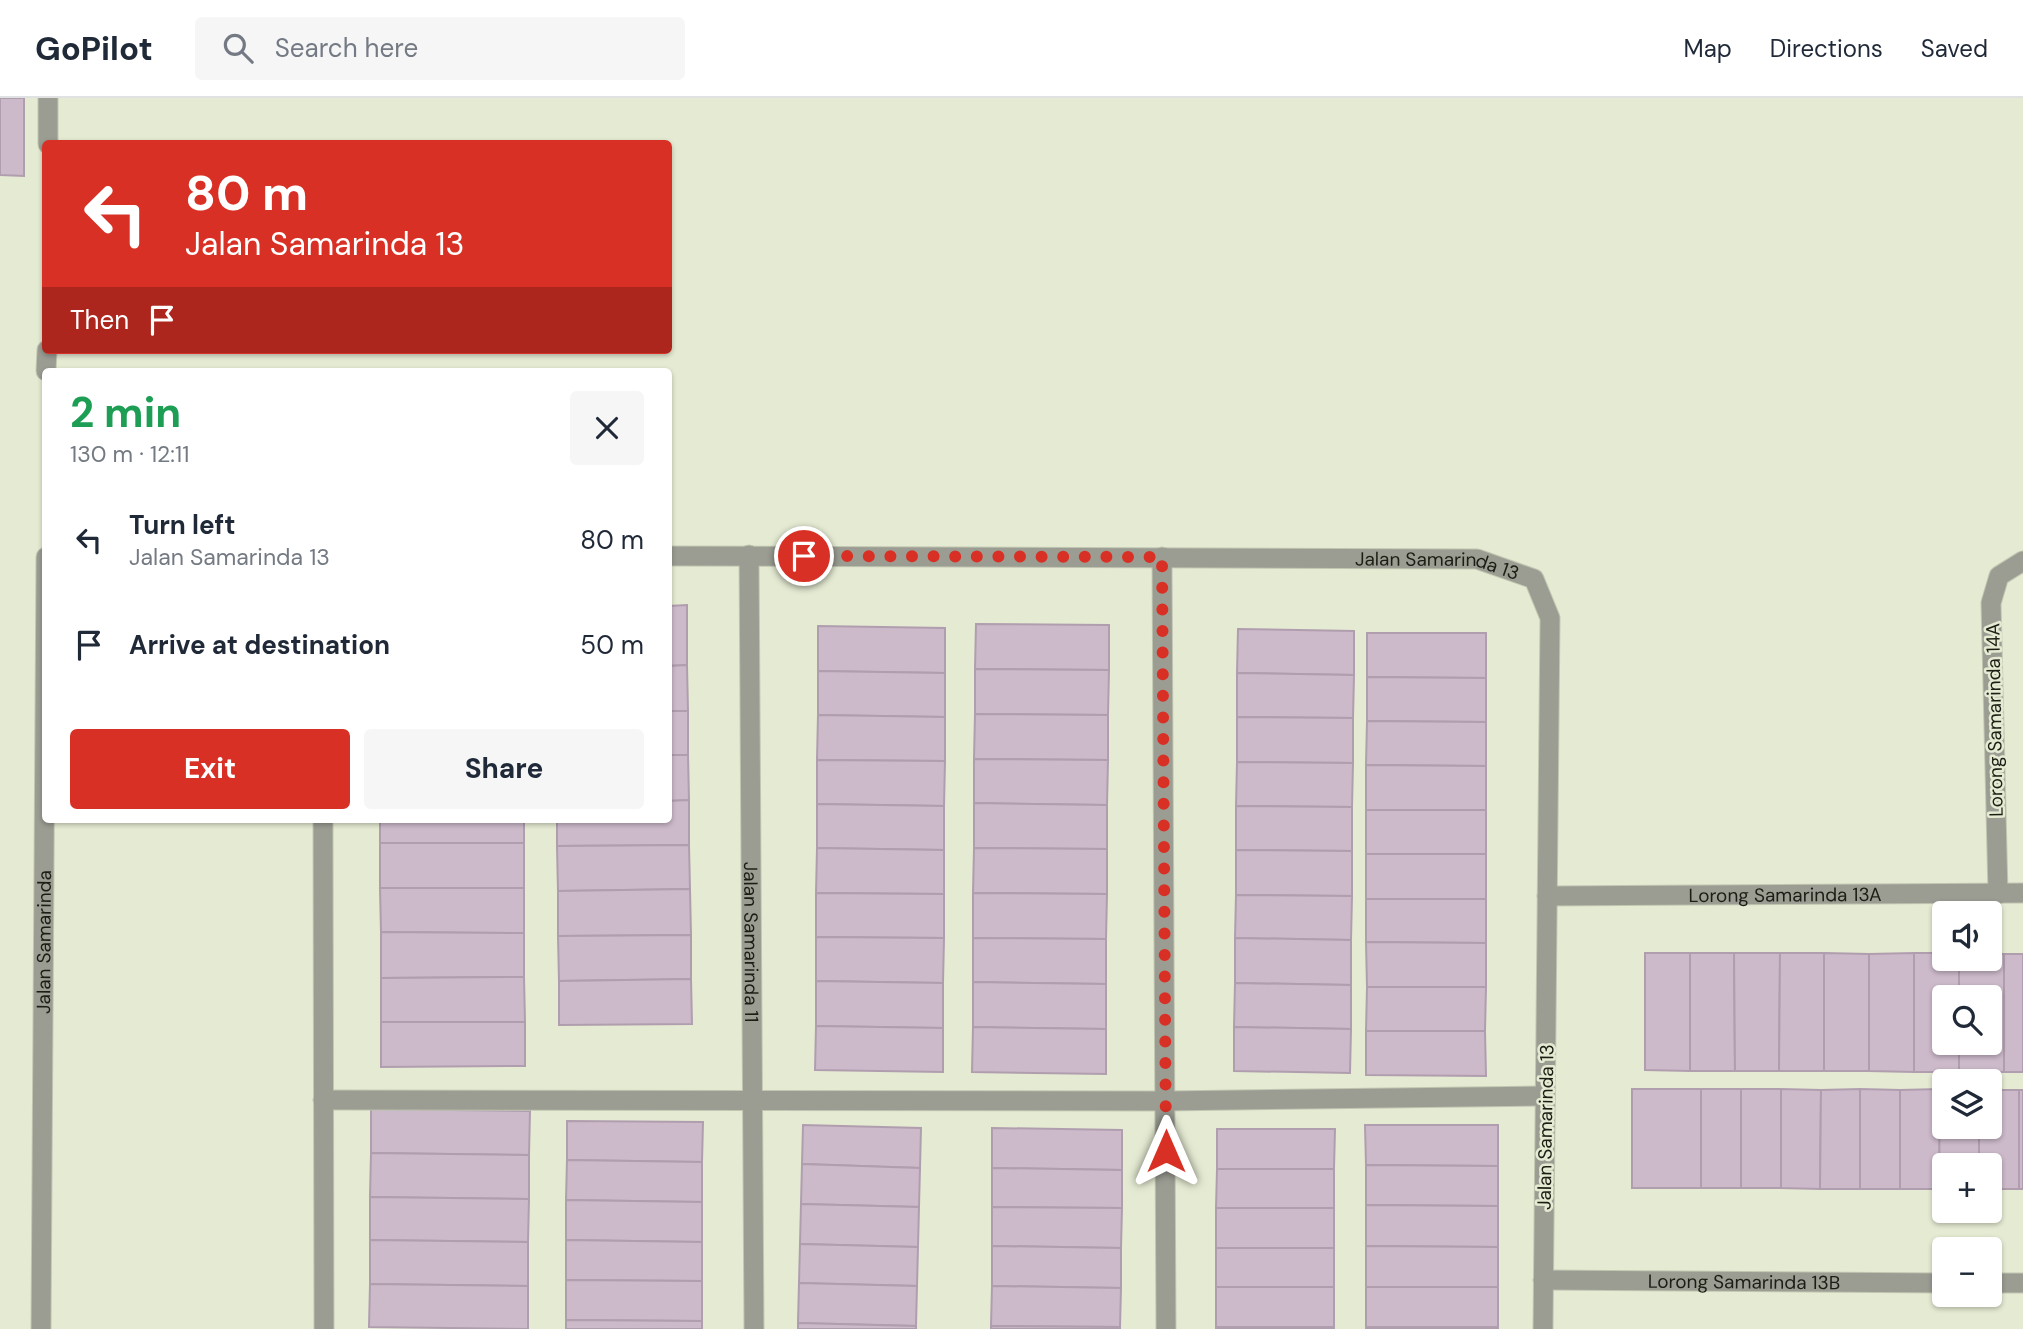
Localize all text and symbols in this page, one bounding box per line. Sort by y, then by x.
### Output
search box [195,17,685,80]
text: GoPilot [35,27,153,70]
icon: search [219,29,257,67]
text: Search here [275,31,418,65]
text: Map [1684,33,1732,64]
text: Directions [1770,33,1883,64]
text: Saved [1921,33,1988,64]
text: 80 m [185,161,308,225]
icon: left [70,168,161,259]
text: Jalan Samarinda 13 [185,223,465,265]
icon: arrive [143,301,181,339]
text: Then [70,303,129,337]
text: 2 min [70,385,181,440]
button: close [570,391,644,465]
text: 130 m · 12:11 [70,439,189,469]
text: Turn left [129,508,236,542]
icon: left [70,521,108,559]
text: 80 m [580,523,644,557]
pin [774,526,834,586]
icon: arrive [785,537,823,575]
text: Jalan Samarinda 13 [129,542,330,572]
street label: Jalan Samarinda 13 [1355,547,1523,586]
street label: Lorong Samarinda 14A [1980,622,2009,817]
icon: arrive [70,626,108,664]
text: Arrive at destination [129,628,390,662]
text: 50 m [580,628,644,662]
button: Exit [70,729,350,809]
button: Share [364,729,644,809]
street label: Jalan Samarinda 11 [738,862,764,1022]
street label: Jalan Samarinda [31,870,57,1014]
street label: Lorong Samarinda 13A [1688,882,1882,908]
map controls [1932,901,2002,1307]
button: sound [1932,901,2002,971]
button: search [1932,985,2002,1055]
street label: Jalan Samarinda 13 [1532,1044,1559,1210]
button: layers [1932,1069,2002,1139]
position arrow [1129,1114,1203,1188]
button: + [1932,1153,2002,1223]
button: − [1932,1237,2002,1307]
street label: Lorong Samarinda 13B [1648,1269,1840,1295]

